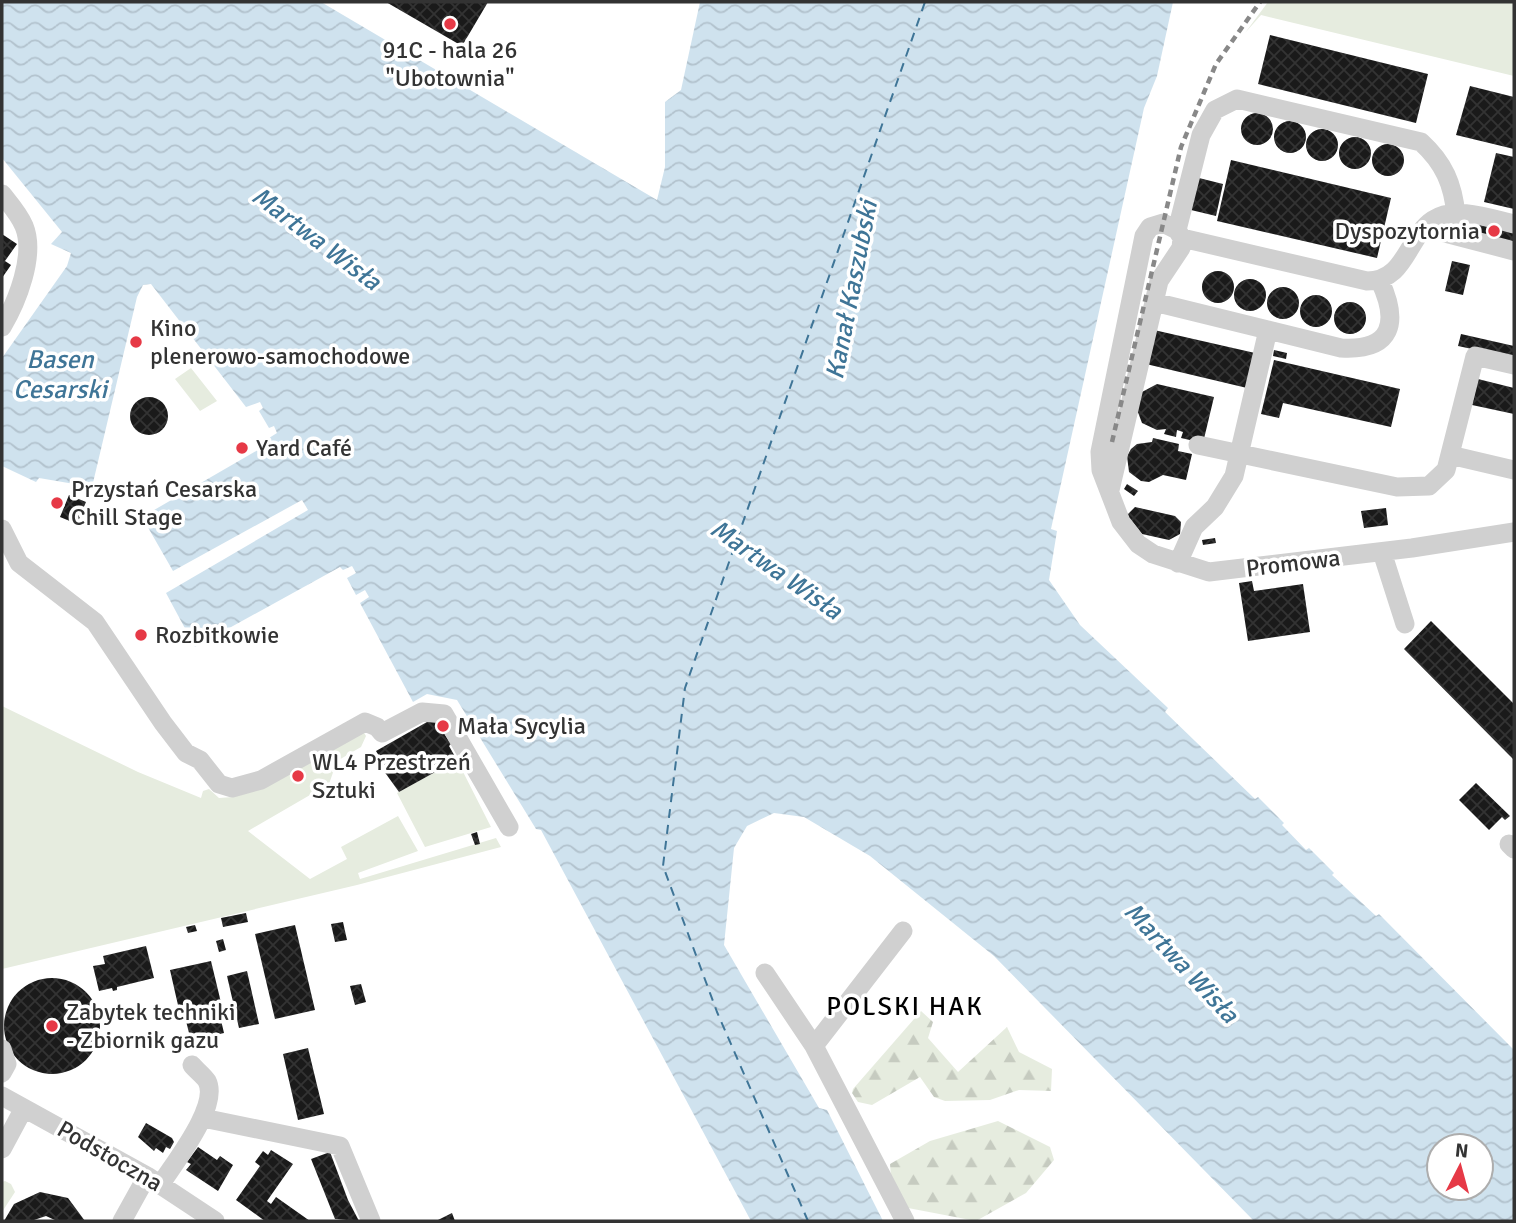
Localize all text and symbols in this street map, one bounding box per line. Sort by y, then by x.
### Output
marker: 91C - hala 26 "Ubotownia" [442,16,458,32]
place label: 91C - hala 26 "Ubotownia" [382,35,518,93]
water label: Martwa Wisła [245,180,388,298]
water label: Kanał Kaszubski [819,195,886,382]
place label: Dyspozytornia [1334,216,1480,246]
marker: Dyspozytornia [1486,223,1502,239]
place label: Kino plenerowo-samochodowe [150,313,410,371]
marker: Kino plenerowo-samochodowe [128,334,144,350]
water label: Basen Cesarski [13,344,110,406]
place label: Yard Café [256,433,352,463]
marker: Yard Café [234,440,250,456]
place label: Przystań Cesarska Chill Stage [71,474,257,532]
marker: Przystań Cesarska Chill Stage [49,495,65,511]
water label: Martwa Wisła [704,513,849,628]
street label: Promowa [1244,542,1342,584]
place label: Rozbitkowie [155,620,279,650]
marker: Rozbitkowie [133,627,149,643]
place label: Mała Sycylia [457,711,586,741]
marker: Mała Sycylia [435,718,451,734]
place label: WL4 Przestrzeń Sztuki [312,747,471,805]
marker: WL4 Przestrzeń Sztuki [290,768,306,784]
water label: Martwa Wisła [1117,896,1246,1031]
district label: POLSKI HAK [826,991,984,1023]
place label: Zabytek techniki - Zbiornik gazu [66,997,236,1055]
marker: Zabytek techniki - Zbiornik gazu [44,1018,60,1034]
street label: Podstoczna [52,1114,168,1198]
north arrow [1425,1132,1495,1202]
text: N [1454,1138,1469,1164]

